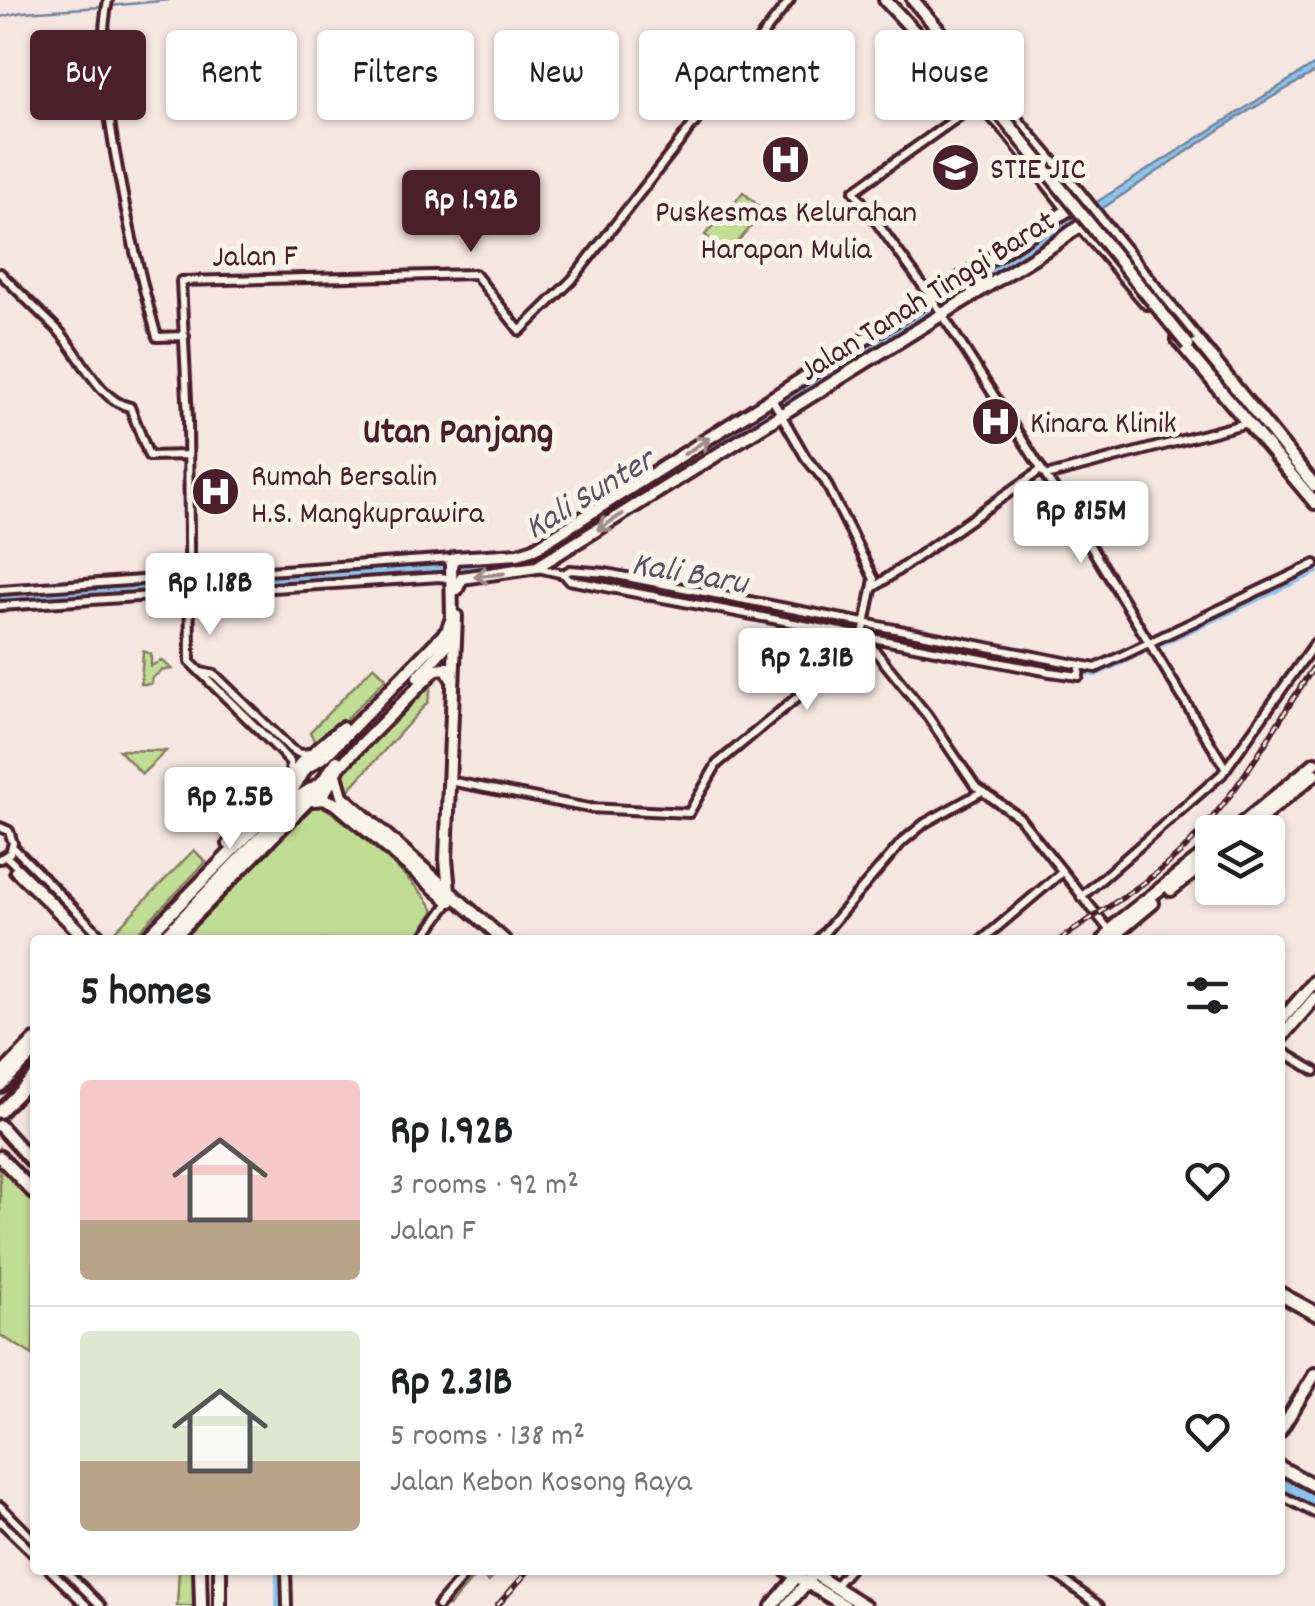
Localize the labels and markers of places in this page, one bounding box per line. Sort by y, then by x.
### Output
hospital icon: Puskesmas Kelurahan Harapan Mulia [760,134,812,186]
school or university icon: STIE JIC [929,141,981,193]
place label: STIE JIC [990,149,1086,195]
pin: Rp 1.92B [368,170,574,255]
place label: Puskesmas Kelurahan Harapan Mulia [655,192,917,275]
hospital icon: Kinara Klinik [969,395,1021,447]
place label: Kinara Klinik [1030,403,1177,449]
place label: Rumah Bersalin H.S. Mangkuprawira [251,456,485,539]
hospital icon: Rumah Bersalin H.S. Mangkuprawira [190,466,242,518]
pin: Rp 815M [989,481,1173,566]
pin: Rp 1.18B [107,553,313,638]
pin: Rp 2.31B [704,628,910,713]
pin: Rp 2.5B [138,767,322,852]

